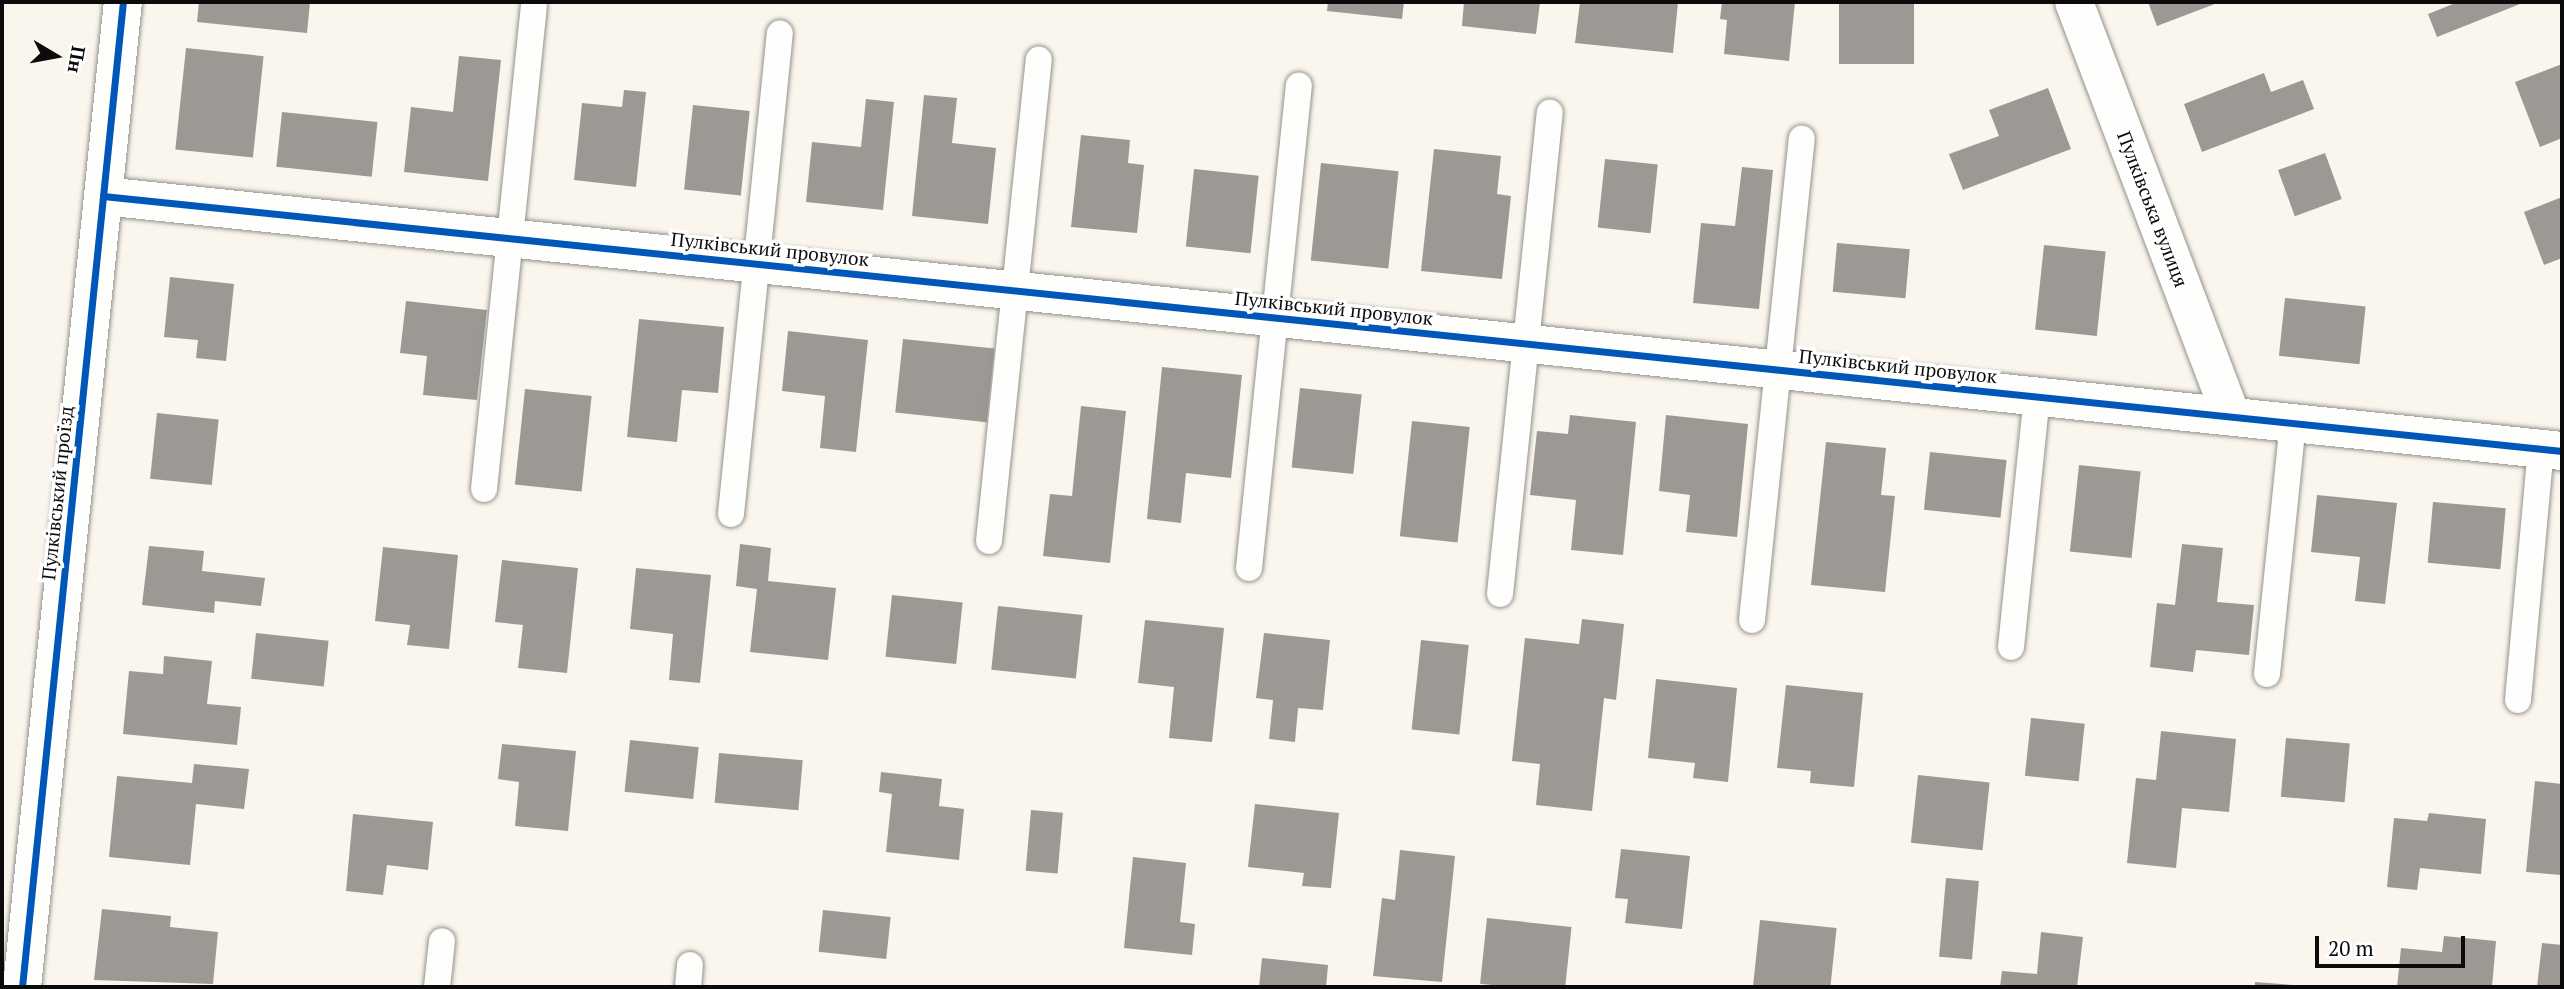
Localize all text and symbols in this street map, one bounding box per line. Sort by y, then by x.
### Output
north arrow [21,21,91,91]
text: Пн [63,44,92,75]
street label: Пулківська вулиця [2113,128,2193,290]
street label: Пулківський провулок [670,227,870,271]
street label: Пулківський провулок [1234,286,1434,330]
street label: Пулківський провулок [1798,344,1998,388]
street label: Пулківський проїзд [37,405,77,581]
scale bar [2319,922,2470,966]
text: 20 m [2328,934,2374,962]

